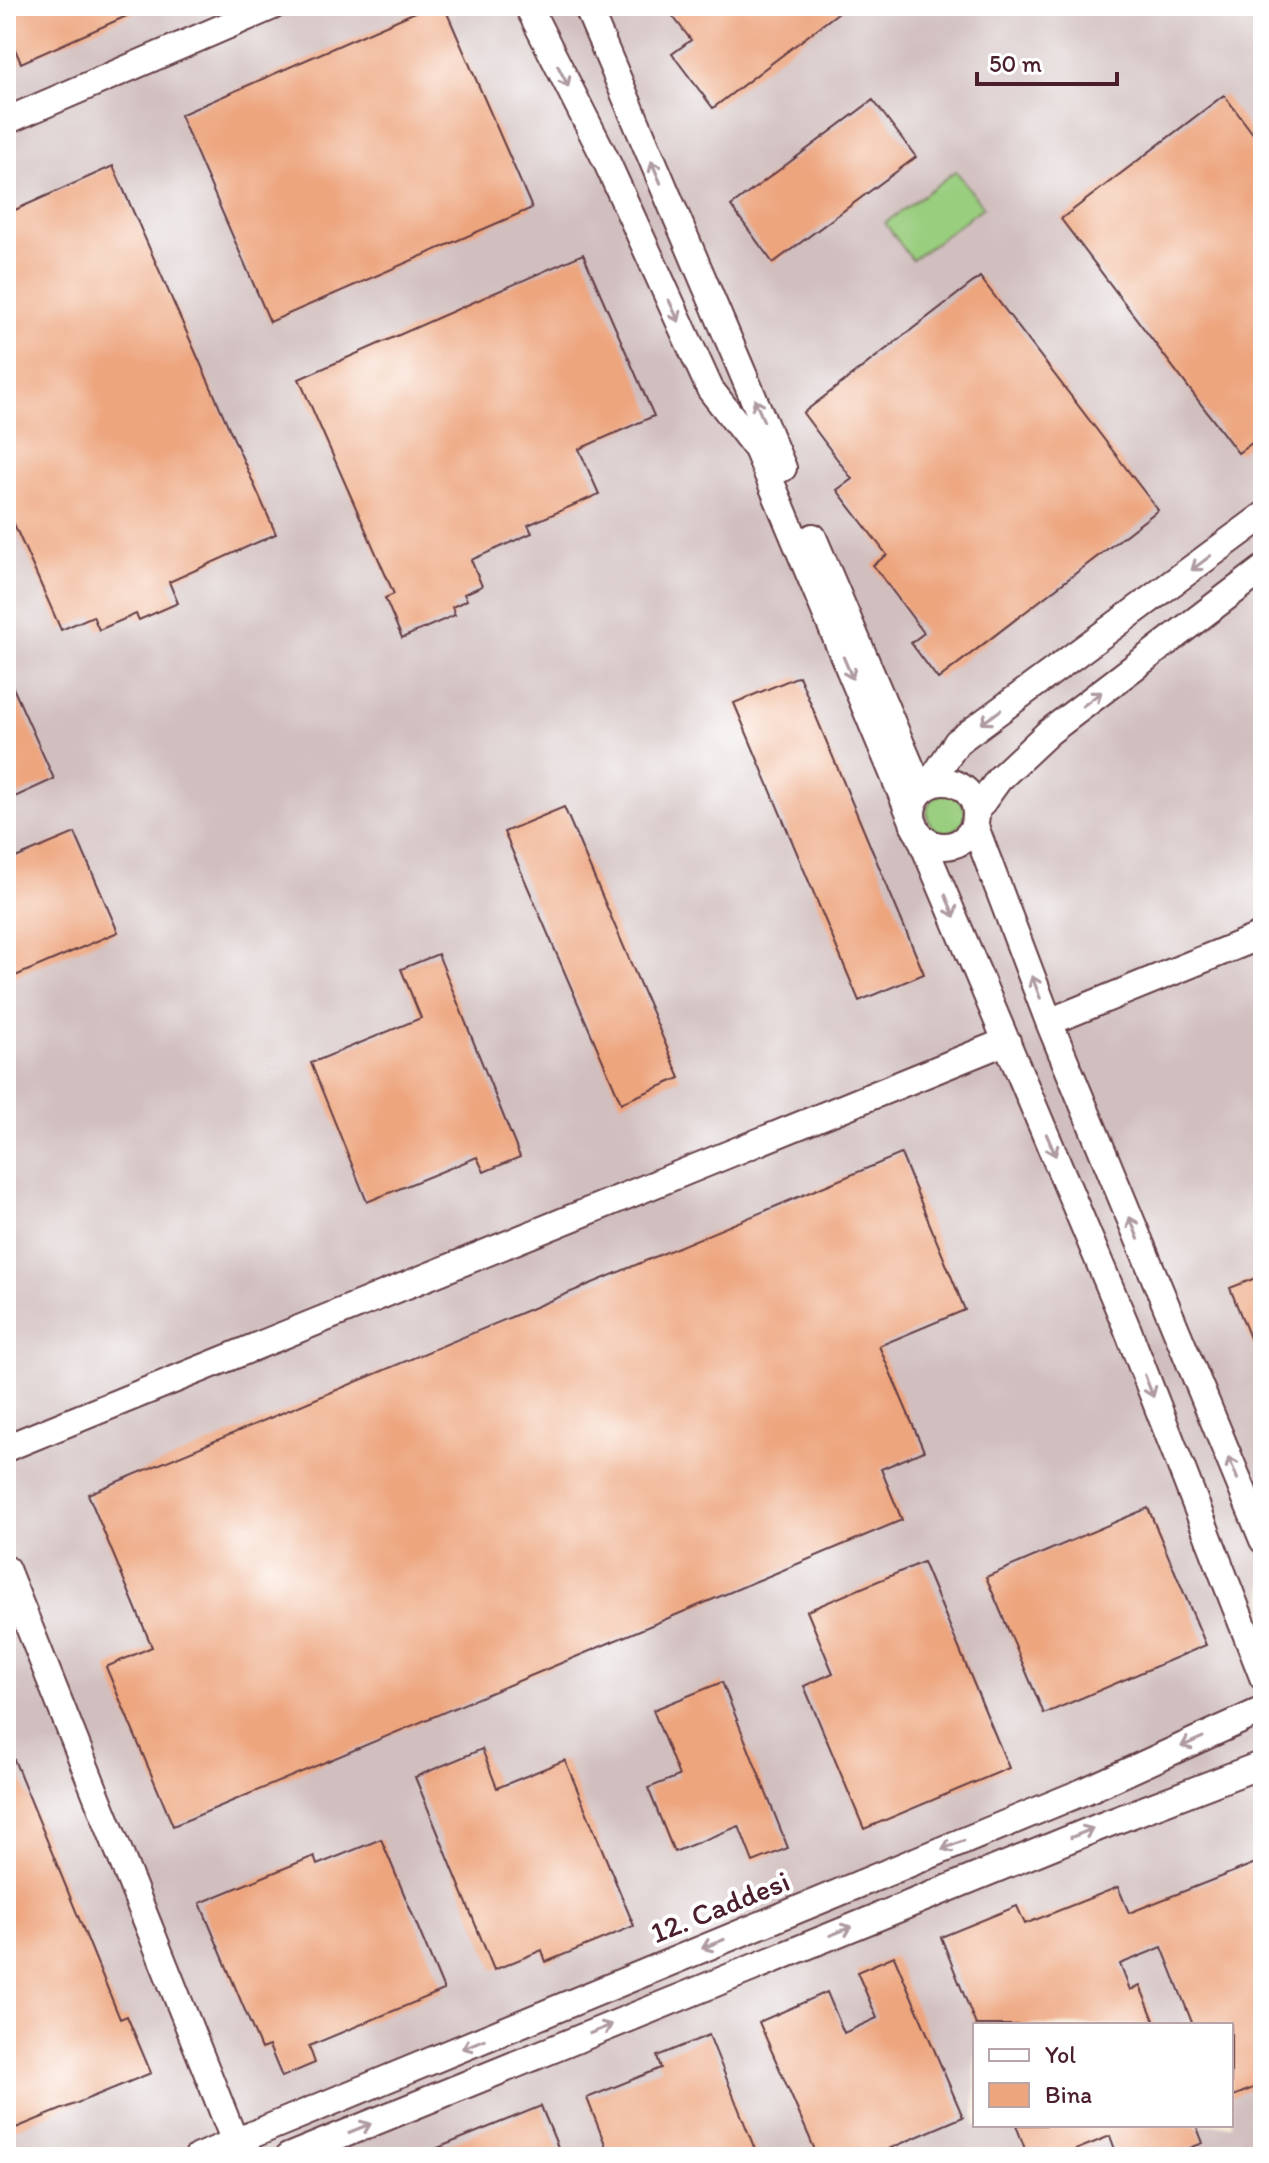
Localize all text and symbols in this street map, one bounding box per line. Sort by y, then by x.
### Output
scale bar [977,36,1117,86]
text: 50 m [989,49,1042,78]
one-way arrow [556,63,572,87]
one-way arrow [648,160,663,184]
one-way arrow [667,299,682,323]
one-way arrow [750,399,765,423]
one-way arrow [1191,554,1212,571]
one-way arrow [842,655,857,680]
one-way arrow [1081,690,1102,707]
one-way arrow [981,708,1002,725]
one-way arrow [943,893,958,917]
one-way arrow [1028,975,1042,1000]
one-way arrow [1044,1132,1059,1157]
one-way arrow [1126,1216,1141,1241]
one-way arrow [1143,1373,1158,1398]
one-way arrow [1225,1456,1240,1481]
one-way arrow [1180,1735,1204,1750]
one-way arrow [1069,1825,1094,1839]
one-way arrow [941,1839,966,1853]
street label: 12. Caddesi [645,1862,795,1951]
one-way arrow [828,1923,853,1938]
one-way arrow [701,1938,726,1953]
one-way arrow [588,2021,612,2036]
legend [973,2023,1233,2127]
one-way arrow [461,2037,486,2052]
text: Yol [1045,2040,1076,2069]
text: Bina [1045,2080,1092,2109]
one-way arrow [347,2119,372,2134]

